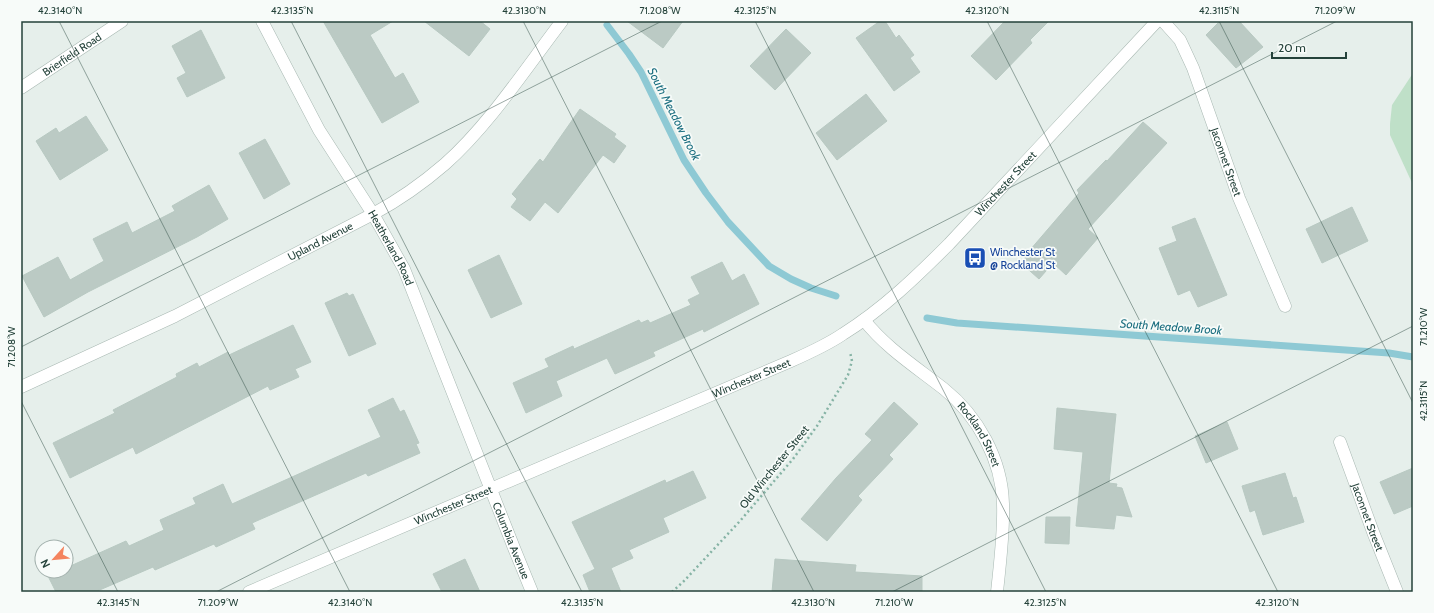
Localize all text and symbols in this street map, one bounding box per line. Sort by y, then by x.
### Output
text: 42.3140°N [38,4,82,17]
text: 42.3135°N [271,4,313,17]
text: 42.3130°N [502,4,546,17]
text: 71.208°W [639,4,681,17]
text: 42.3125°N [734,4,776,17]
text: 42.3120°N [965,4,1009,17]
text: 42.3115°N [1199,4,1239,17]
text: 71.209°W [1315,4,1356,17]
street label: Brierfield Road [40,30,104,79]
scale bar [1272,34,1346,60]
text: 20 m [1278,40,1306,55]
water label: South Meadow Brook [645,65,705,163]
street label: Jaconnet Street [1207,125,1245,198]
street label: Winchester Street [972,148,1039,219]
street label: Heatherland Road [365,207,417,287]
street label: Upland Avenue [285,218,356,264]
bus stop icon: Winchester St @ Rockland St [962,245,988,271]
place label: Winchester St @ Rockland St [990,245,1056,272]
text: 71.210°W [1417,307,1430,346]
water label: South Meadow Brook [1120,315,1223,338]
text: 71.208°W [5,326,18,368]
street label: Winchester Street [710,355,793,401]
text: 42.3115°N [1417,381,1430,421]
street label: Rockland Street [955,399,1003,469]
street label: Old Winchester Street [736,422,812,511]
street label: Jaconnet Street [1348,480,1387,553]
street label: Winchester Street [412,482,495,528]
street label: Columbia Avenue [490,500,533,582]
north arrow [34,539,74,579]
text: N [37,557,53,570]
text: 42.3145°N [97,596,139,609]
text: 71.209°W [198,596,239,609]
text: 42.3140°N [328,596,372,609]
text: 42.3135°N [561,596,603,609]
text: 42.3130°N [791,596,835,609]
text: 71.210°W [875,596,914,609]
text: 42.3125°N [1024,596,1066,609]
text: 42.3120°N [1255,596,1299,609]

